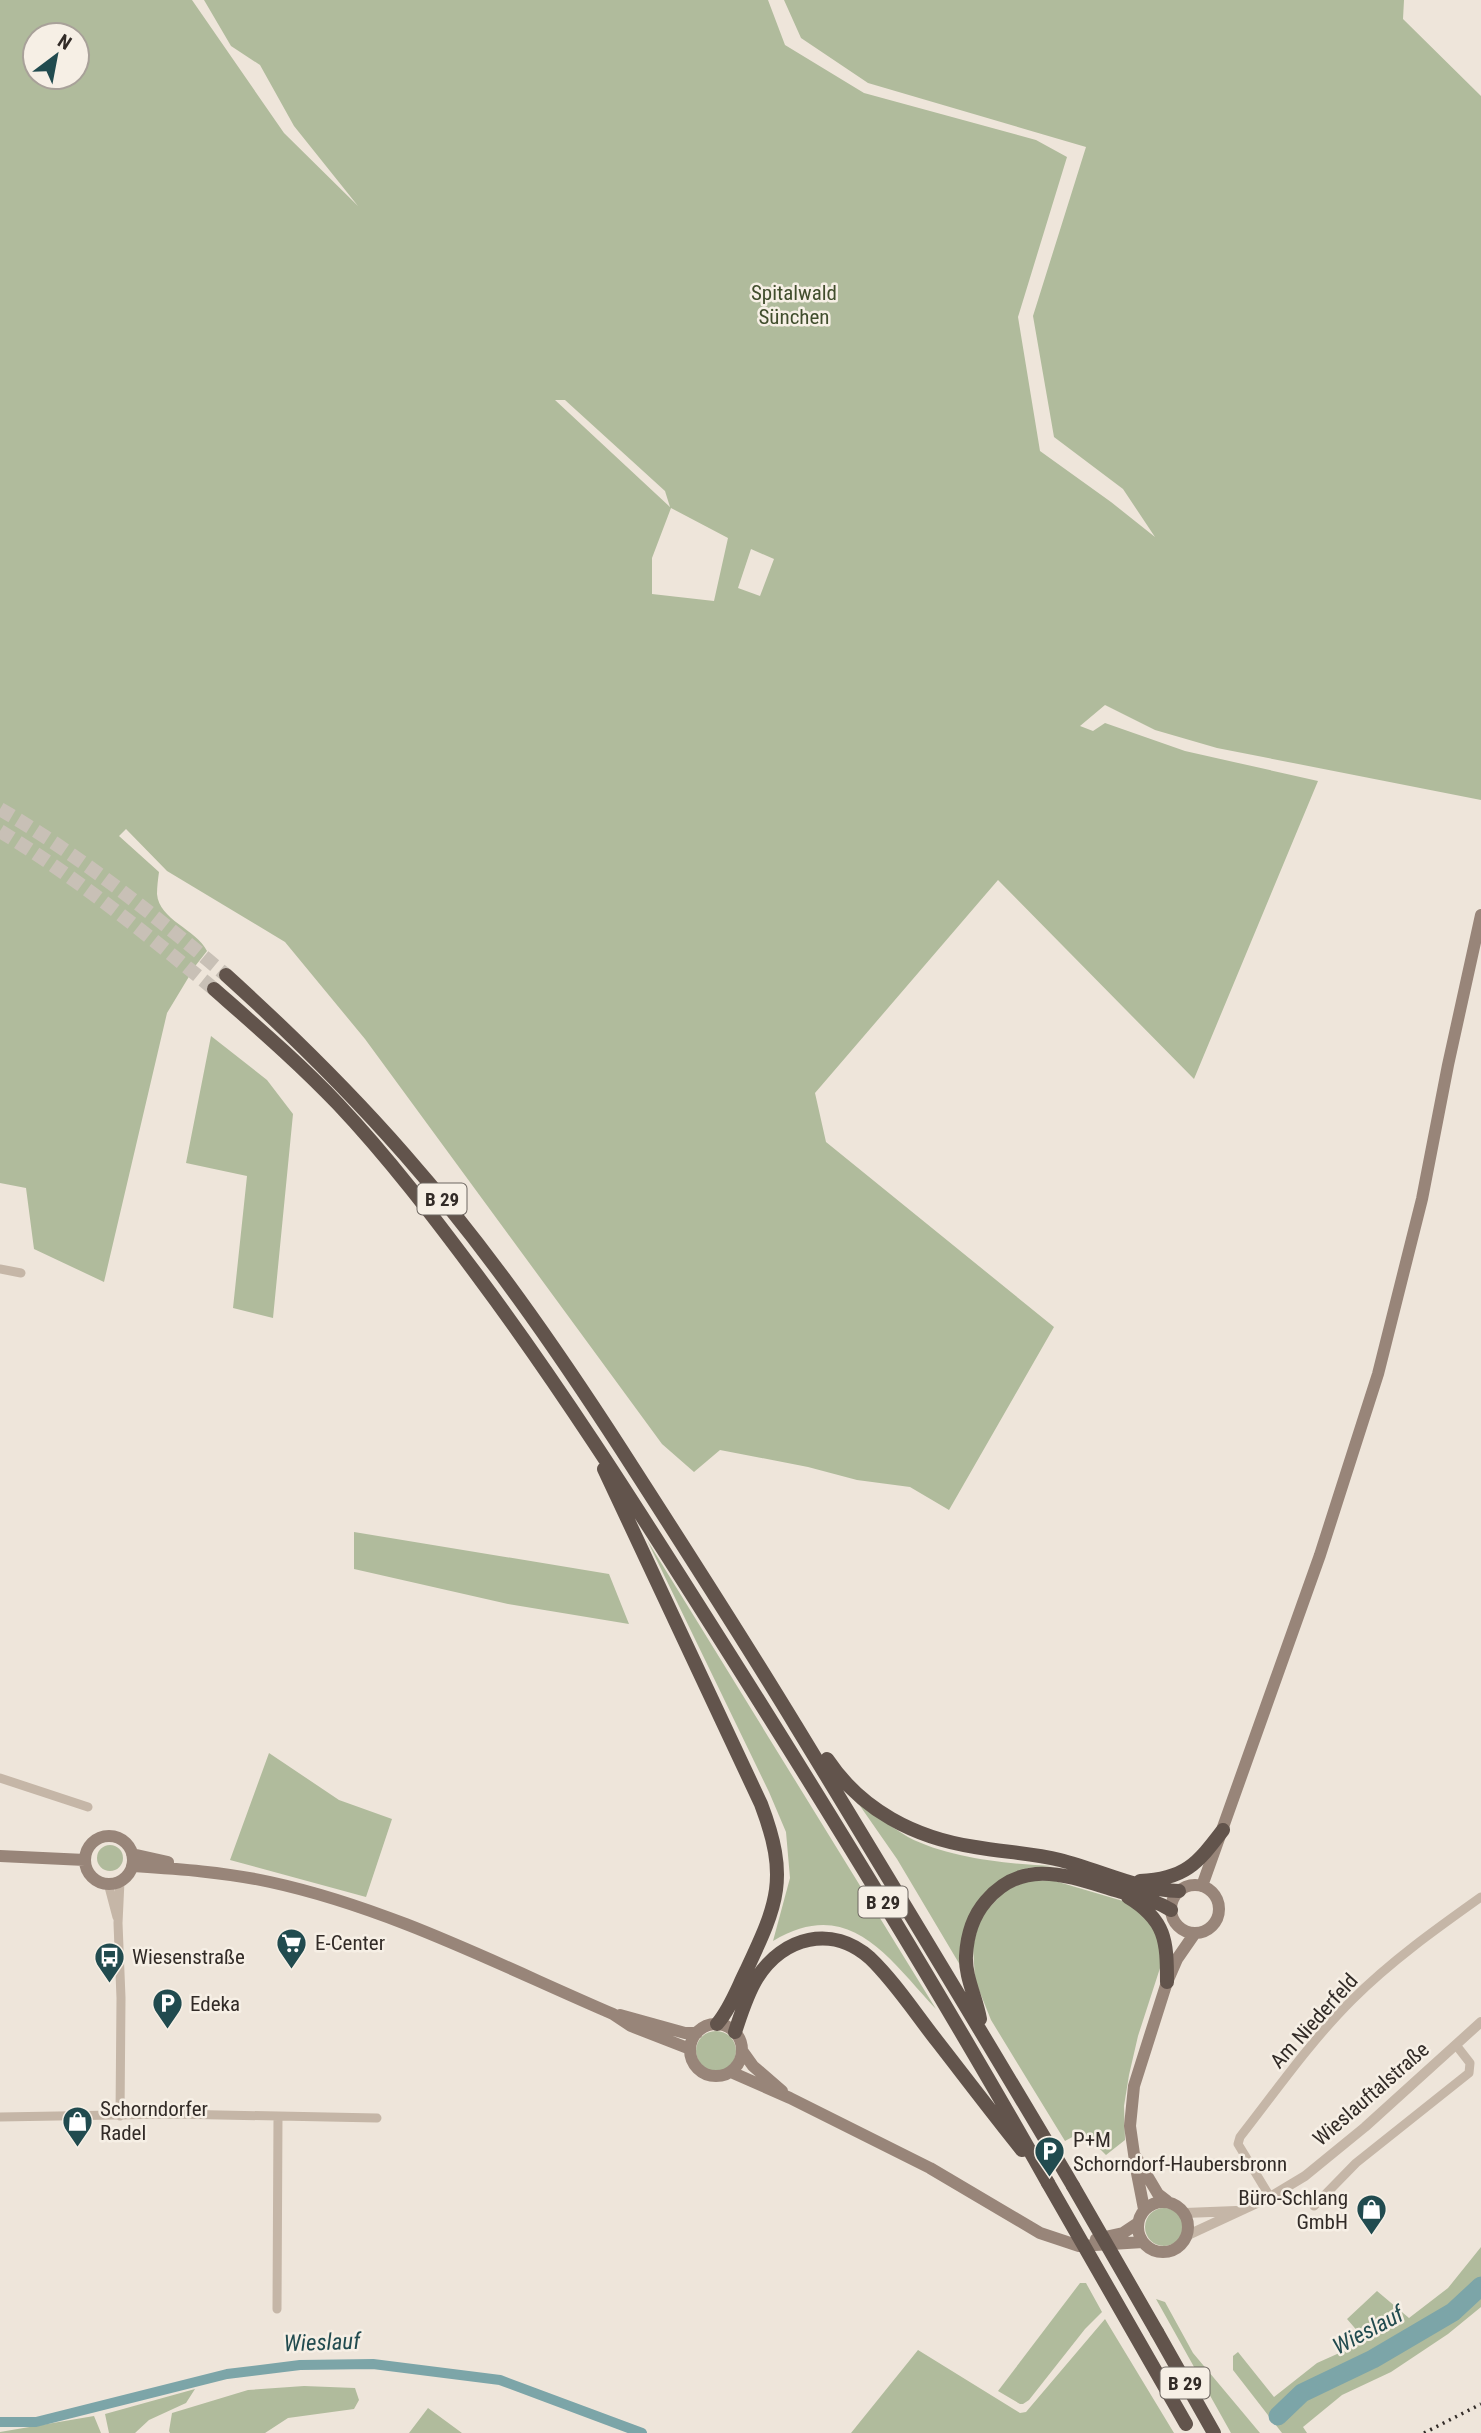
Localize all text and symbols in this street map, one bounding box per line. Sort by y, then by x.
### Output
north arrow [21,21,91,91]
text: N [54,29,76,55]
park label: Spitalwald Sünchen [751,281,837,329]
road number: B 29 [418,1184,466,1214]
road number: B 29 [858,1886,908,1918]
supermarket icon: E-Center [275,1926,309,1970]
place label: E-Center [315,1931,385,1955]
bus stop icon: Wiesenstraße [92,1940,126,1984]
place label: Wiesenstraße [132,1945,245,1969]
street label: Am Niederfeld [1265,1969,1363,2073]
parking icon: Edeka [150,1987,184,2031]
place label: Edeka [190,1992,240,2016]
street label: Wieslauftalstraße [1308,2037,1434,2151]
place label: Schorndorfer Radel [100,2097,208,2145]
shop icon: Schorndorfer Radel [60,2104,94,2148]
place label: P+M Schorndorf-Haubersbronn [1073,2128,1287,2176]
parking icon: P+M Schorndorf-Haubersbronn [1033,2135,1067,2179]
place label: Büro-Schlang GmbH [1238,2186,1348,2234]
shop icon: Büro-Schlang GmbH [1354,2193,1388,2237]
water label: Wieslauf [1328,2300,1410,2360]
water label: Wieslauf [283,2328,363,2357]
road number: B 29 [1160,2368,1210,2398]

